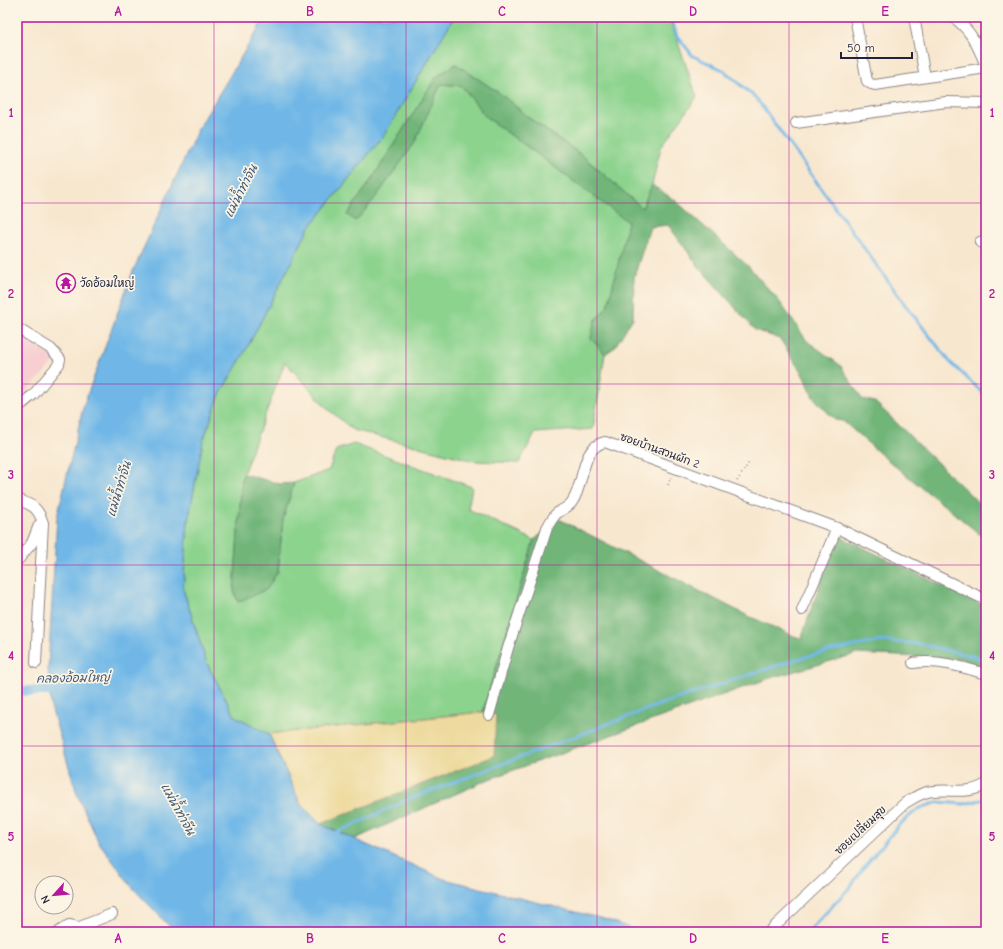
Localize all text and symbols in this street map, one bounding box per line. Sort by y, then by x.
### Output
text: A [114,4,122,19]
text: B [306,4,314,19]
text: C [498,4,506,19]
text: D [689,4,697,19]
text: E [881,4,889,19]
scale bar [841,34,912,60]
text: 50 m [847,41,875,55]
text: 1 [8,105,14,120]
text: 1 [989,105,995,120]
water label: แม่น้ำท่าจีน [218,160,261,220]
temple icon: วัดอ้อมใหญ่ [55,272,77,294]
place label: วัดอ้อมใหญ่ [80,275,134,290]
text: 2 [8,286,14,301]
text: 2 [989,286,995,301]
street label: ซอยบ้านสวนผัก 2 [618,429,702,471]
water label: แม่น้ำท่าจีน [100,457,134,518]
text: 3 [8,467,14,482]
text: 3 [989,467,995,482]
text: 4 [8,648,14,663]
text: 4 [989,648,995,663]
water label: คลองอ้อมใหญ่ [36,669,112,686]
water label: แม่น้ำท่าจีน [158,779,202,838]
street label: ซอยเปลี่ยมสุข [828,800,890,859]
text: 5 [8,829,15,844]
text: 5 [989,829,996,844]
north arrow [34,875,74,915]
text: N [38,893,53,905]
text: A [114,931,122,946]
text: B [306,931,314,946]
text: C [498,931,506,946]
text: D [689,931,697,946]
text: E [881,931,889,946]

